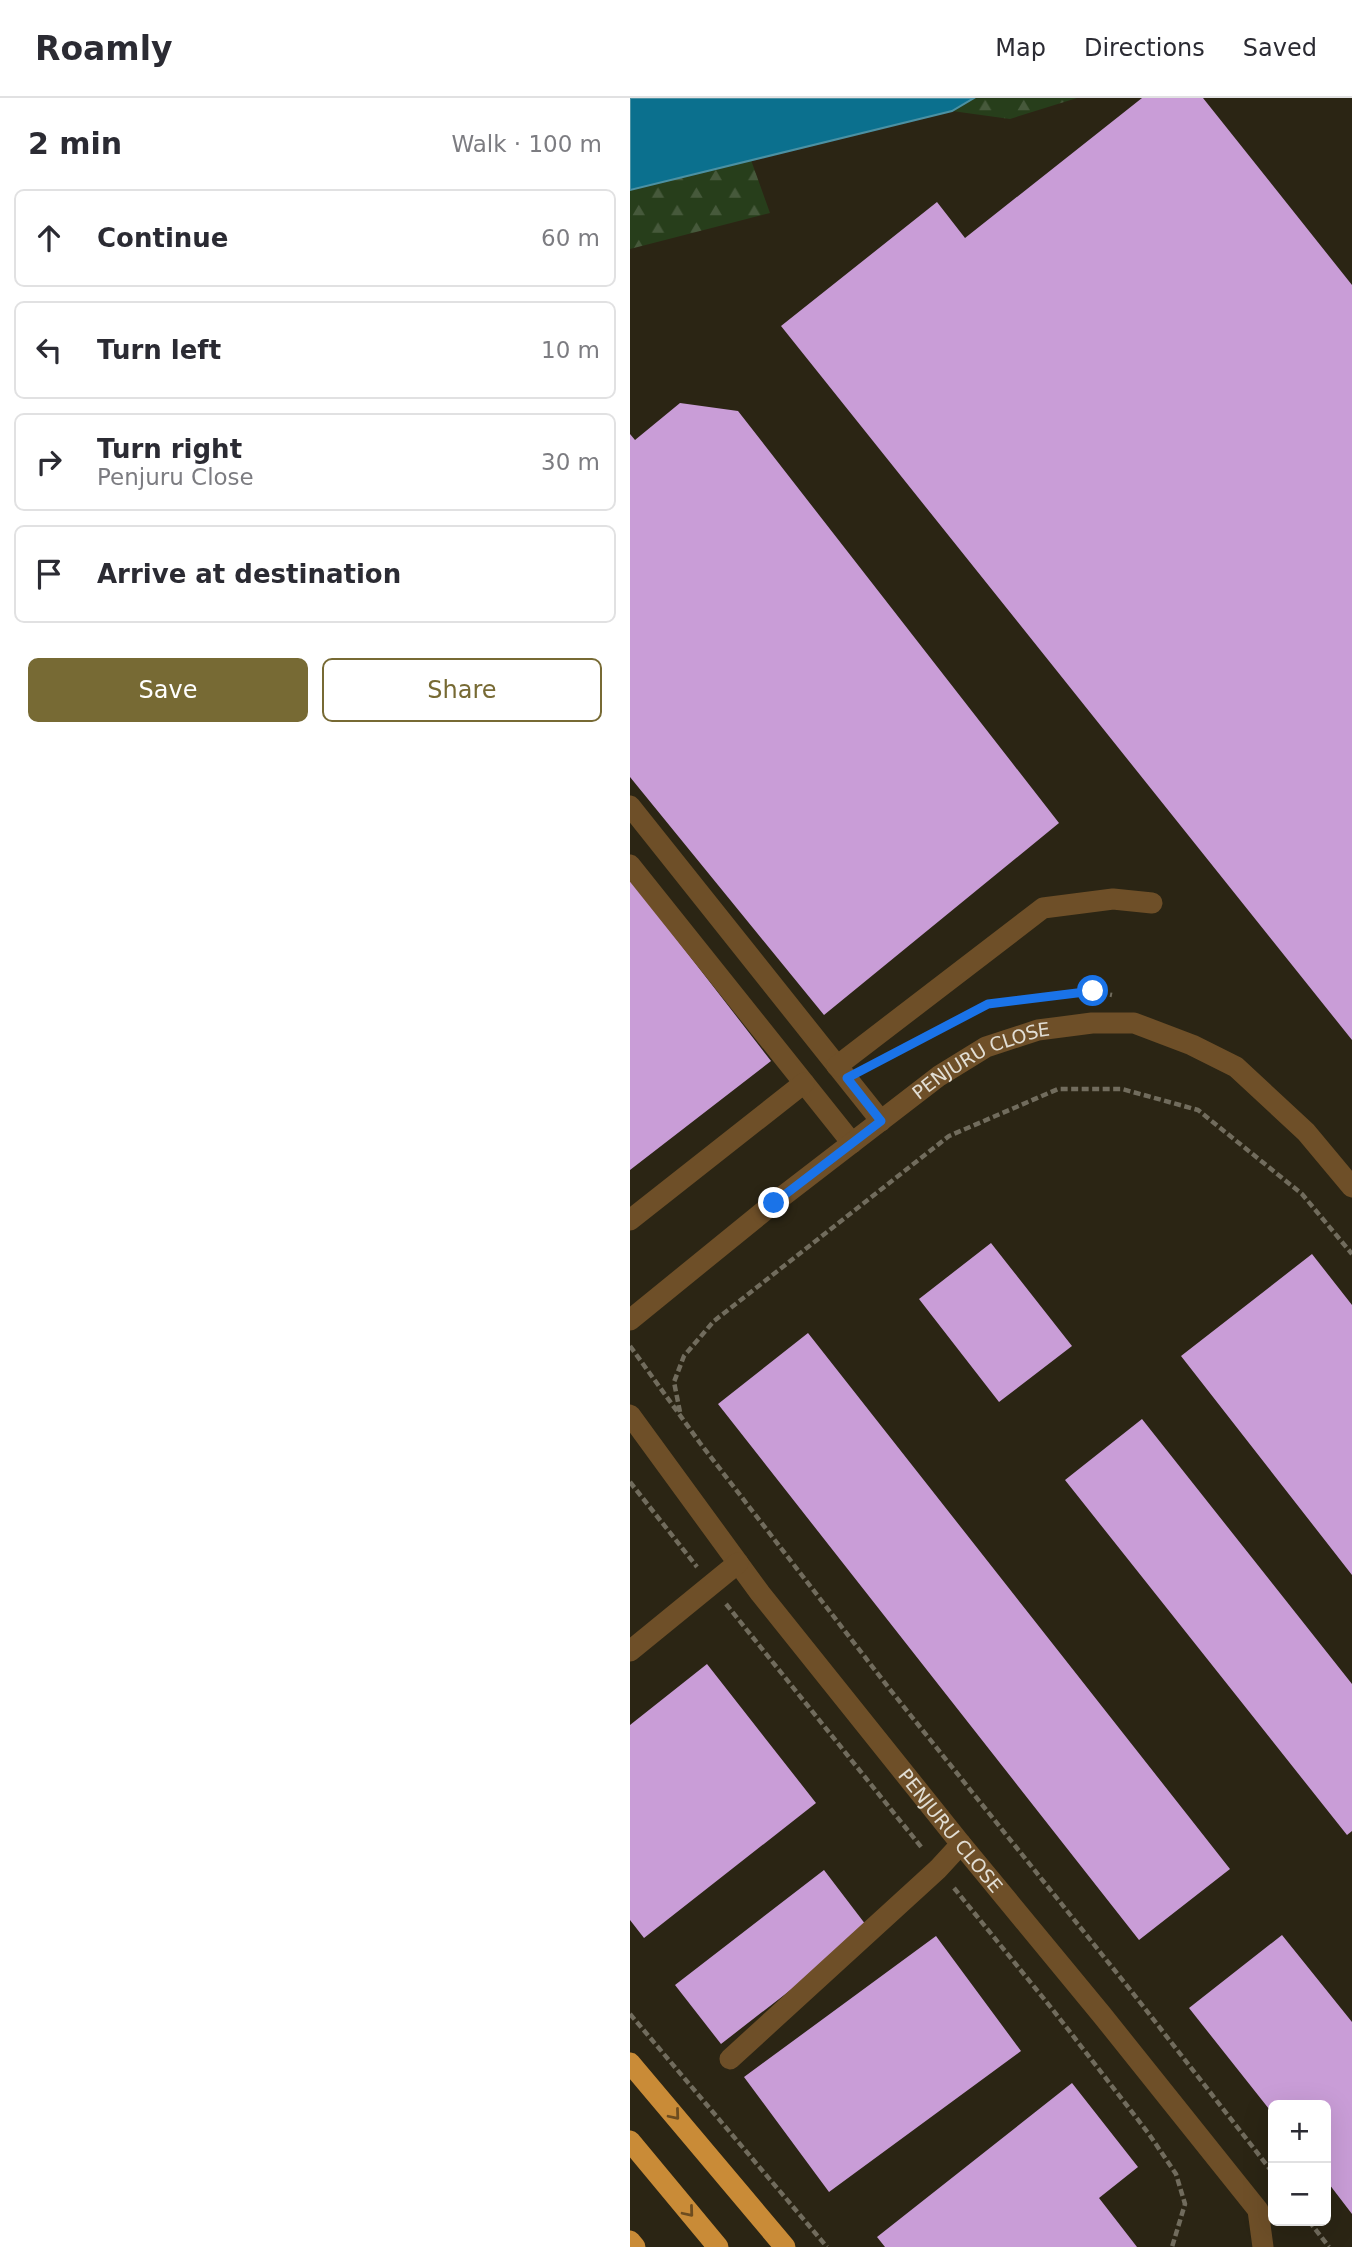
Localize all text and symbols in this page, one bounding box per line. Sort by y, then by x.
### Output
text: Roamly [35,29,173,68]
text: Map [995,34,1046,62]
text: Directions [1084,34,1205,62]
text: Saved [1243,34,1317,62]
text: 2 min [28,126,122,161]
text: Walk · 100 m [451,131,602,157]
icon: ahead [30,219,68,257]
text: Continue [97,223,228,253]
text: 60 m [541,225,600,251]
icon: left [30,331,68,369]
text: Turn left [97,335,221,365]
text: 10 m [541,337,600,363]
text: Turn right [97,434,242,464]
icon: right [30,443,68,481]
text: 30 m [541,449,600,475]
text: Penjuru Close [97,464,254,490]
icon: arrive [30,555,68,593]
text: Arrive at destination [97,559,401,589]
button: Save [28,658,308,722]
button: Share [322,658,602,722]
route start [1077,975,1108,1006]
street label: PENJURU CLOSE [908,1018,1051,1104]
route end [758,1187,789,1218]
street label: PENJURU CLOSE [894,1764,1007,1897]
map controls [1268,2100,1331,2226]
button: + [1268,2100,1331,2163]
one-way arrow [666,2107,679,2119]
button: − [1268,2163,1331,2226]
one-way arrow [681,2205,694,2217]

